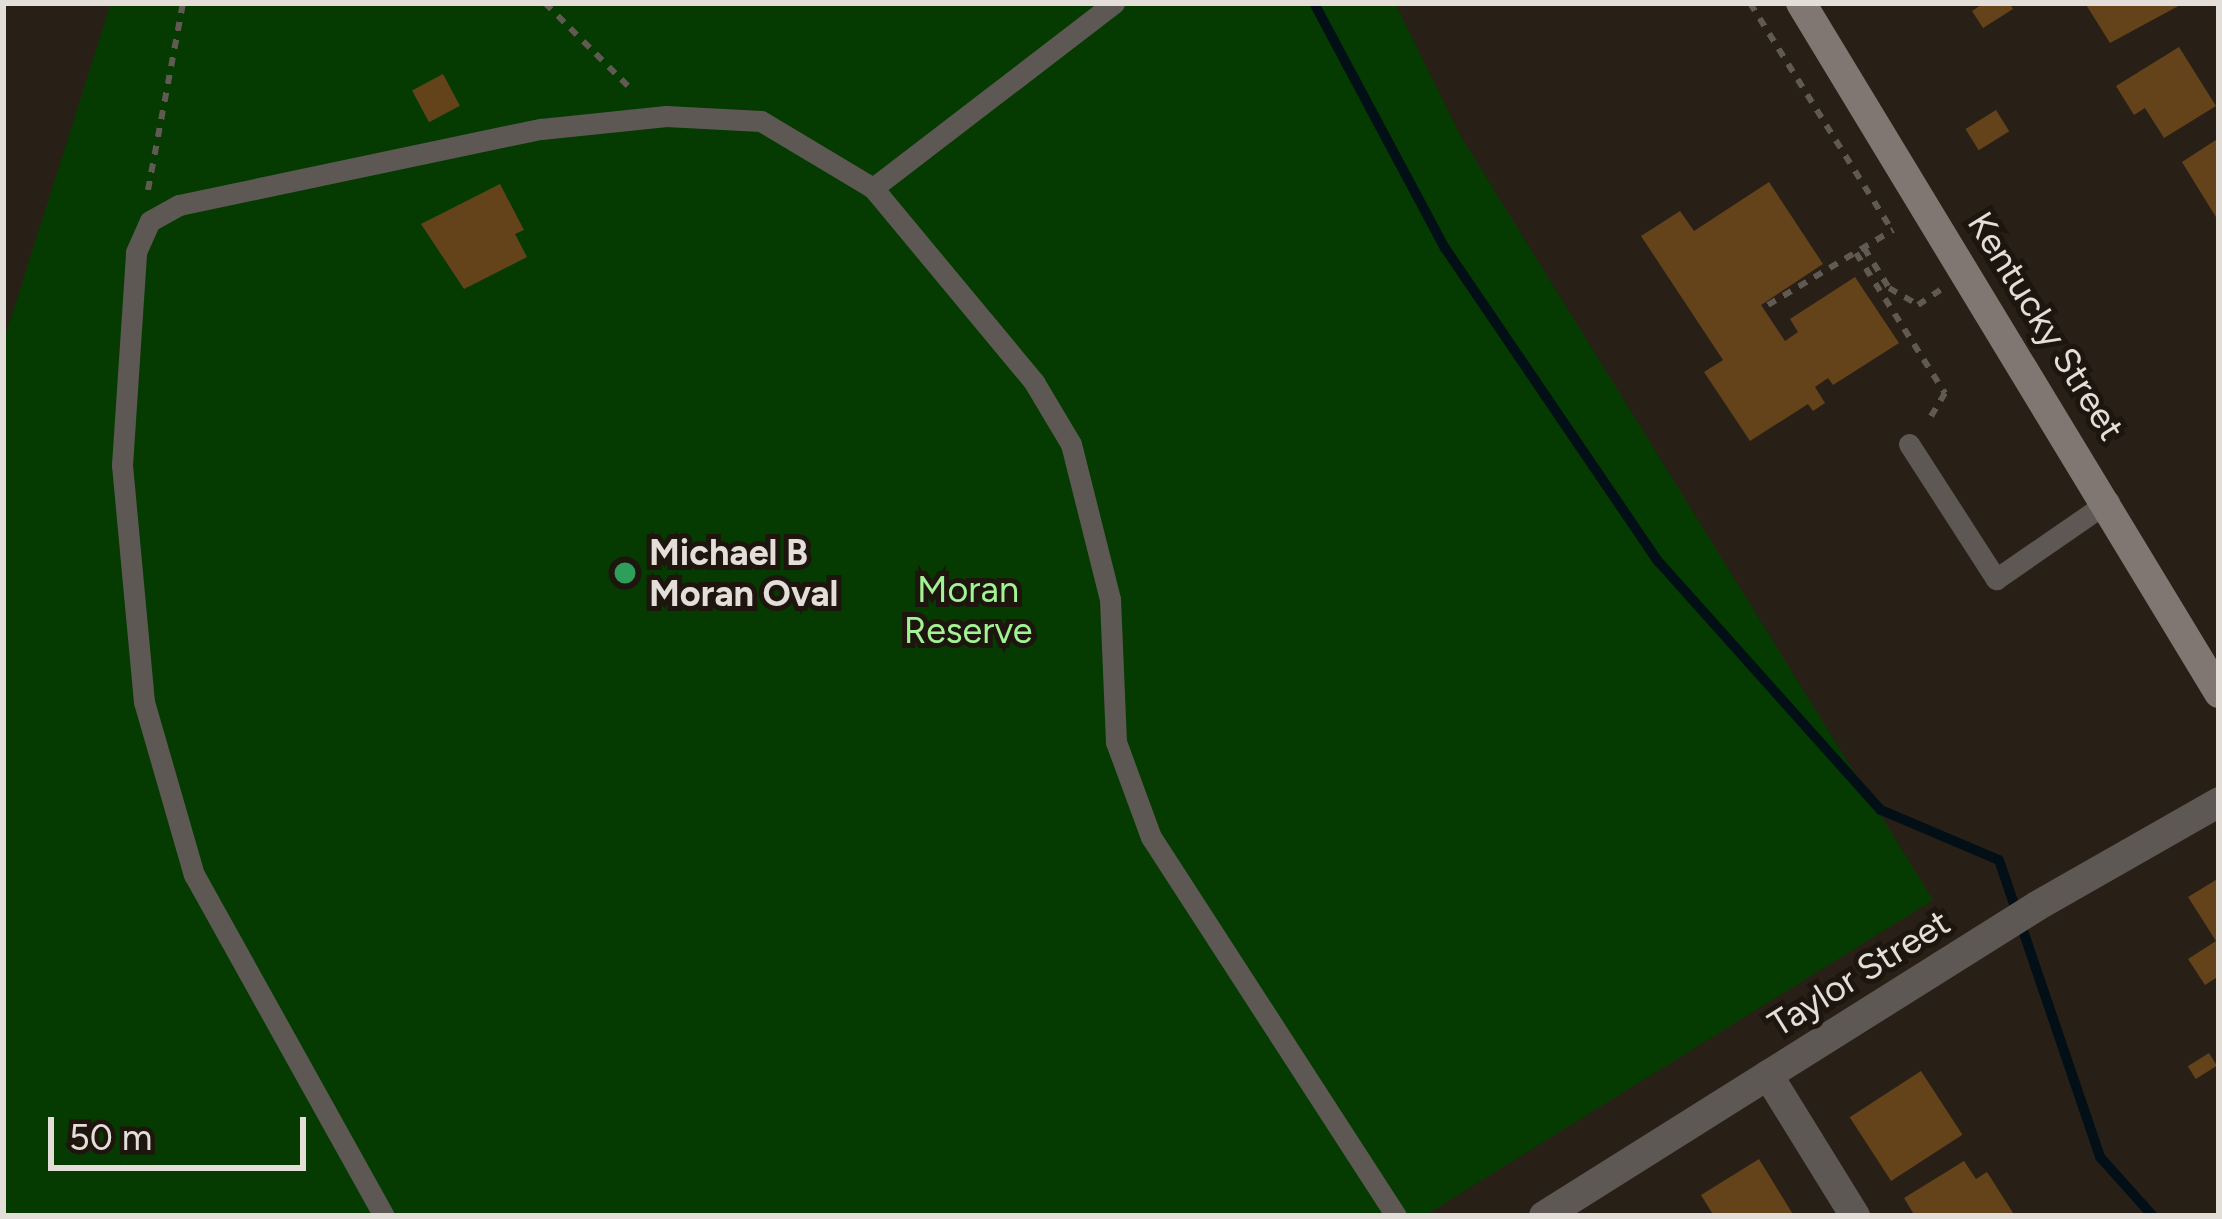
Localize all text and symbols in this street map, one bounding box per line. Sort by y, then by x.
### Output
street label: Kentucky Street [1959,204,2133,448]
place label: Michael B Moran Oval [649,530,838,615]
marker: Michael B Moran Oval [612,560,638,586]
park label: Moran Reserve [904,567,1032,652]
street label: Taylor Street [1760,900,1958,1046]
scale bar [54,1093,312,1167]
text: 50 m [69,1116,152,1159]

